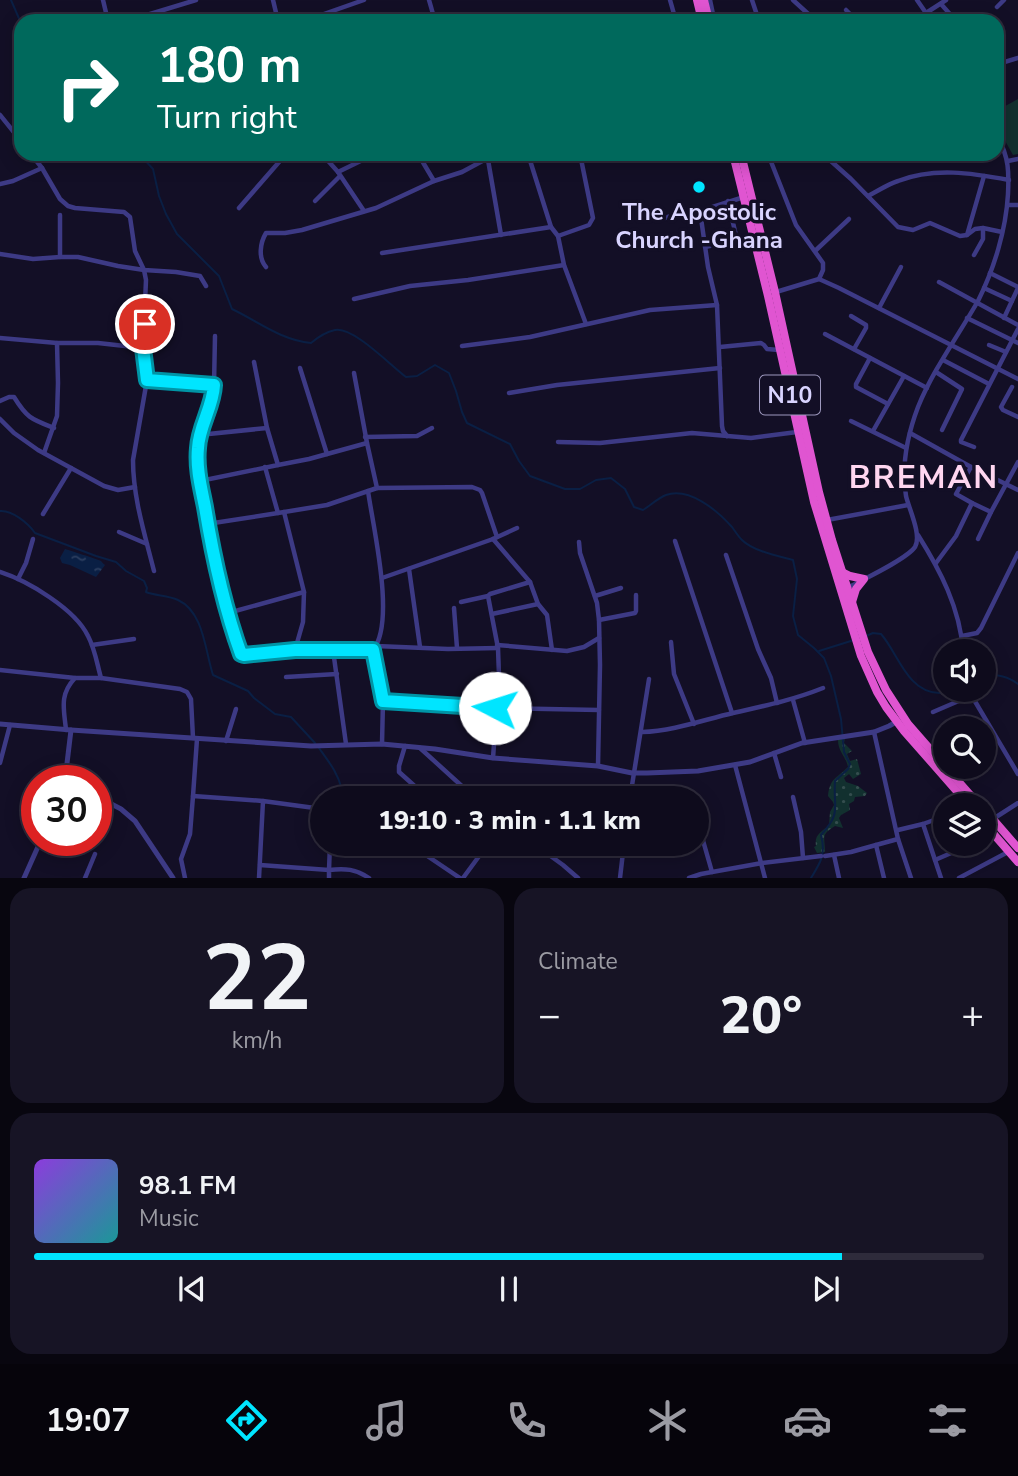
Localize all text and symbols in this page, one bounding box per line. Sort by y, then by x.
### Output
text: 180 m [157,32,301,99]
icon: right [42,42,133,133]
text: Turn right [157,96,297,139]
marker: The Apostolic Church -Ghana [691,179,707,195]
place label: The Apostolic Church -Ghana [615,196,783,256]
pin [115,294,175,354]
icon: arrive [126,305,164,343]
road number: N10 [760,376,820,414]
district label: BREMAN [849,456,999,499]
map controls [933,639,996,856]
button: sound [933,639,996,702]
position arrow [458,671,532,745]
button: search [933,716,996,779]
speed limit sign: 30 [21,765,112,856]
button: layers [933,793,996,856]
text: 19:10 · 3 min · 1.1 km [378,803,641,838]
text: 22 [202,917,312,1041]
text: Climate [538,946,618,977]
text: 20° [720,980,802,1051]
text: − [538,990,561,1041]
text: + [961,990,984,1041]
text: km/h [232,1025,282,1056]
text: 98.1 FM [139,1168,236,1203]
text: Music [139,1203,199,1234]
icon: previous [173,1270,211,1308]
icon: pause [490,1270,528,1308]
icon: next [807,1270,845,1308]
icon: directions [222,1396,271,1445]
icon: music [362,1396,411,1445]
icon: phone [502,1396,551,1445]
icon: climate [643,1396,692,1445]
icon: car [783,1396,832,1445]
icon: filters [923,1396,972,1445]
text: 19:07 [46,1399,130,1442]

